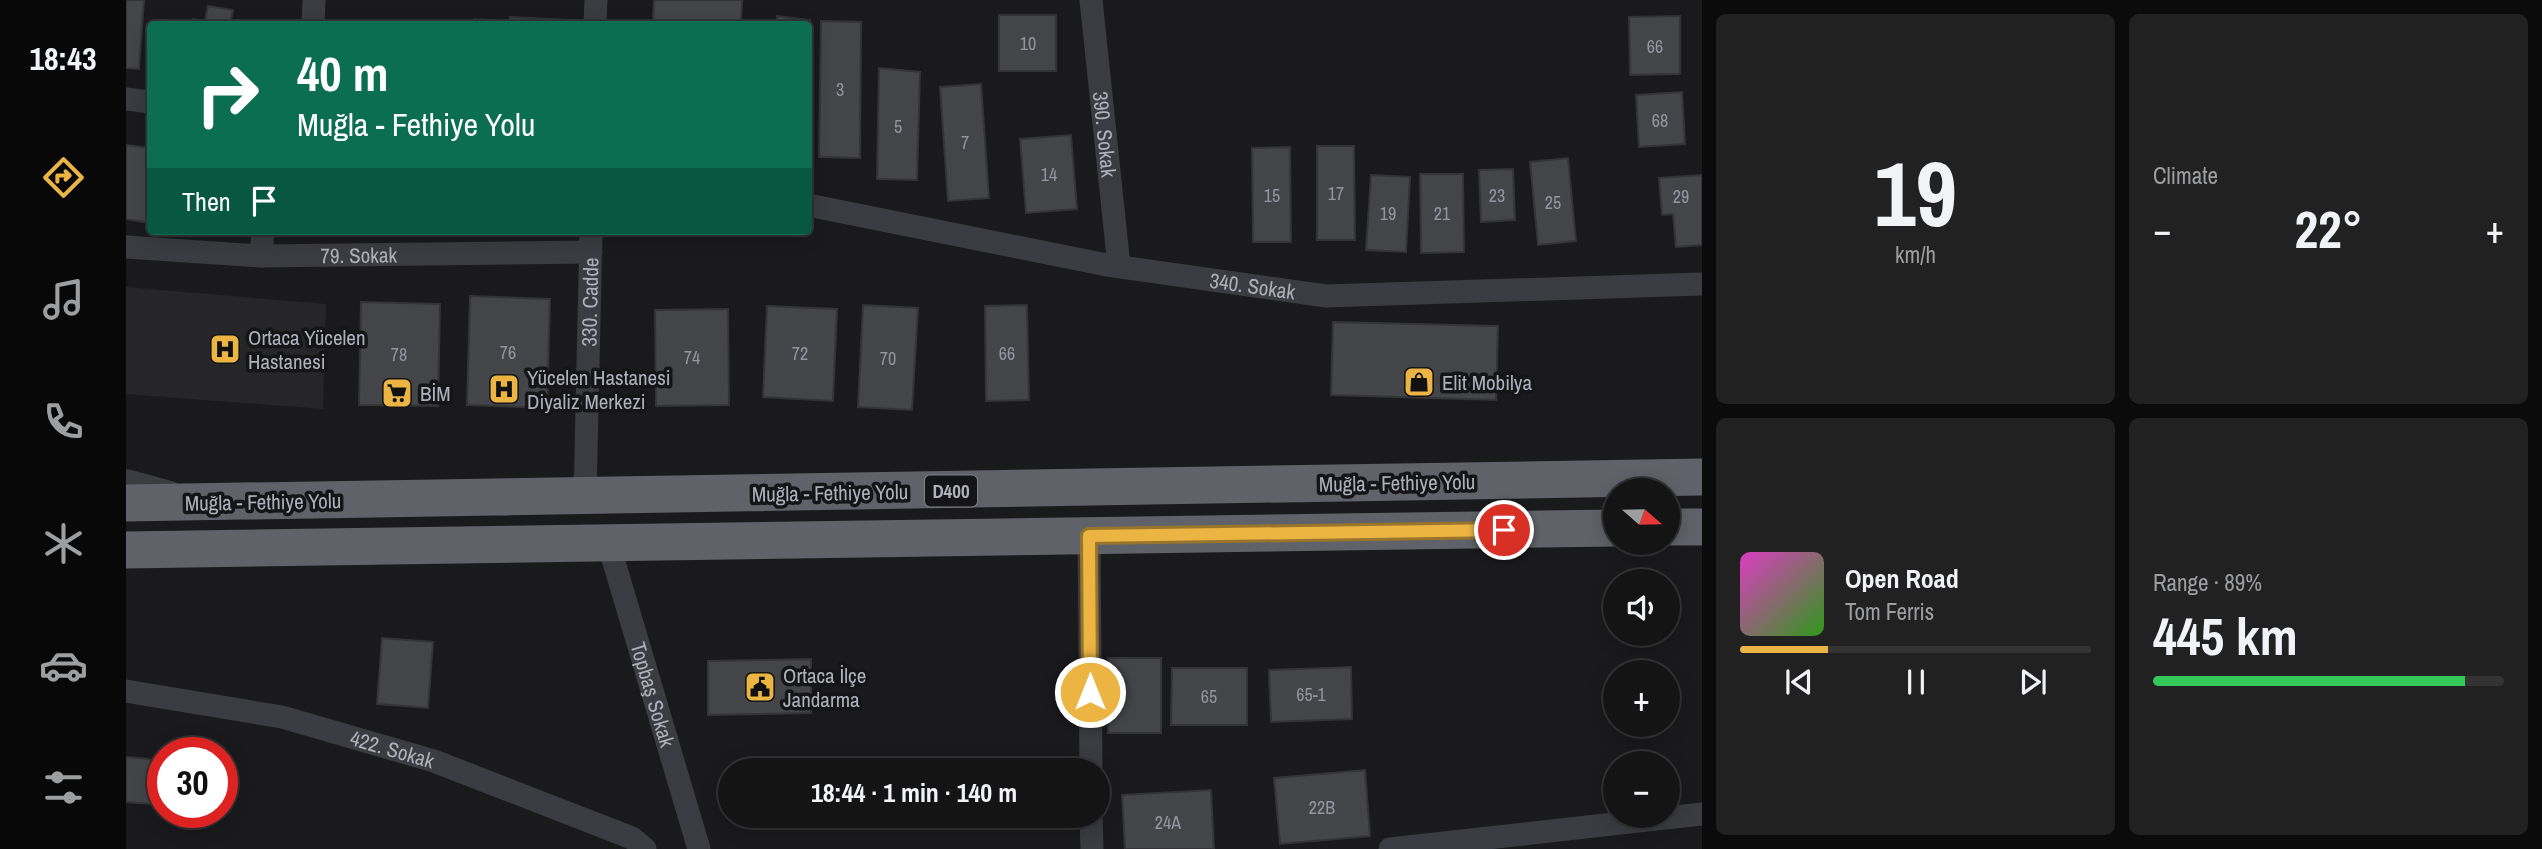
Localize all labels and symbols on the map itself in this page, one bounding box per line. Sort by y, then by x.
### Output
house number: 10 [1020,31,1036,56]
house number: 66 [1647,34,1663,59]
house number: 3 [836,77,844,102]
street label: 390. Sokak [1086,90,1124,179]
house number: 68 [1652,108,1668,133]
house number: 5 [894,114,902,139]
house number: 7 [961,130,969,155]
house number: 14 [1041,162,1057,187]
house number: 17 [1328,181,1344,206]
house number: 15 [1264,183,1280,208]
house number: 23 [1489,183,1505,208]
house number: 29 [1673,184,1689,209]
house number: 25 [1545,190,1561,215]
house number: 19 [1380,201,1396,226]
house number: 21 [1434,201,1451,226]
street label: 79. Sokak [320,240,398,270]
street label: 330. Cadde [574,257,605,347]
street label: 340. Sokak [1208,265,1298,306]
place label: Ortaca Yücelen Hastanesi [248,323,365,376]
hospital icon: Ortaca Yücelen Hastanesi [208,332,242,366]
house number: 76 [500,340,516,365]
house number: 72 [792,341,808,366]
house number: 66 [999,341,1015,366]
house number: 78 [391,342,407,367]
house number: 74 [684,345,700,370]
house number: 70 [880,346,896,371]
place label: Yücelen Hastanesi Diyaliz Merkezi [527,363,671,416]
shop icon: Elit Mobilya [1402,365,1436,399]
place label: Elit Mobilya [1442,368,1532,397]
hospital icon: Yücelen Hastanesi Diyaliz Merkezi [487,372,521,406]
supermarket icon: BİM [380,376,414,410]
place label: BİM [420,379,451,408]
street label: Muğla - Fethiye Yolu [1319,467,1475,499]
road number: D400 [925,476,977,506]
street label: Muğla - Fethiye Yolu [752,477,908,509]
north arrow [1603,478,1680,555]
street label: Muğla - Fethiye Yolu [185,486,341,518]
pin [1474,500,1534,560]
street label: Topbaş Sokak [624,638,683,751]
position arrow [1053,655,1127,729]
place label: Ortaca İlçe Jandarma [783,661,866,714]
public building icon: Ortaca İlçe Jandarma [743,670,777,704]
house number: 65-1 [1296,682,1327,707]
house number: 65 [1201,684,1217,709]
street label: 422. Sokak [347,723,438,775]
speed limit sign: 30 [147,737,238,828]
house number: 22B [1309,795,1335,820]
house number: 24A [1155,810,1181,835]

